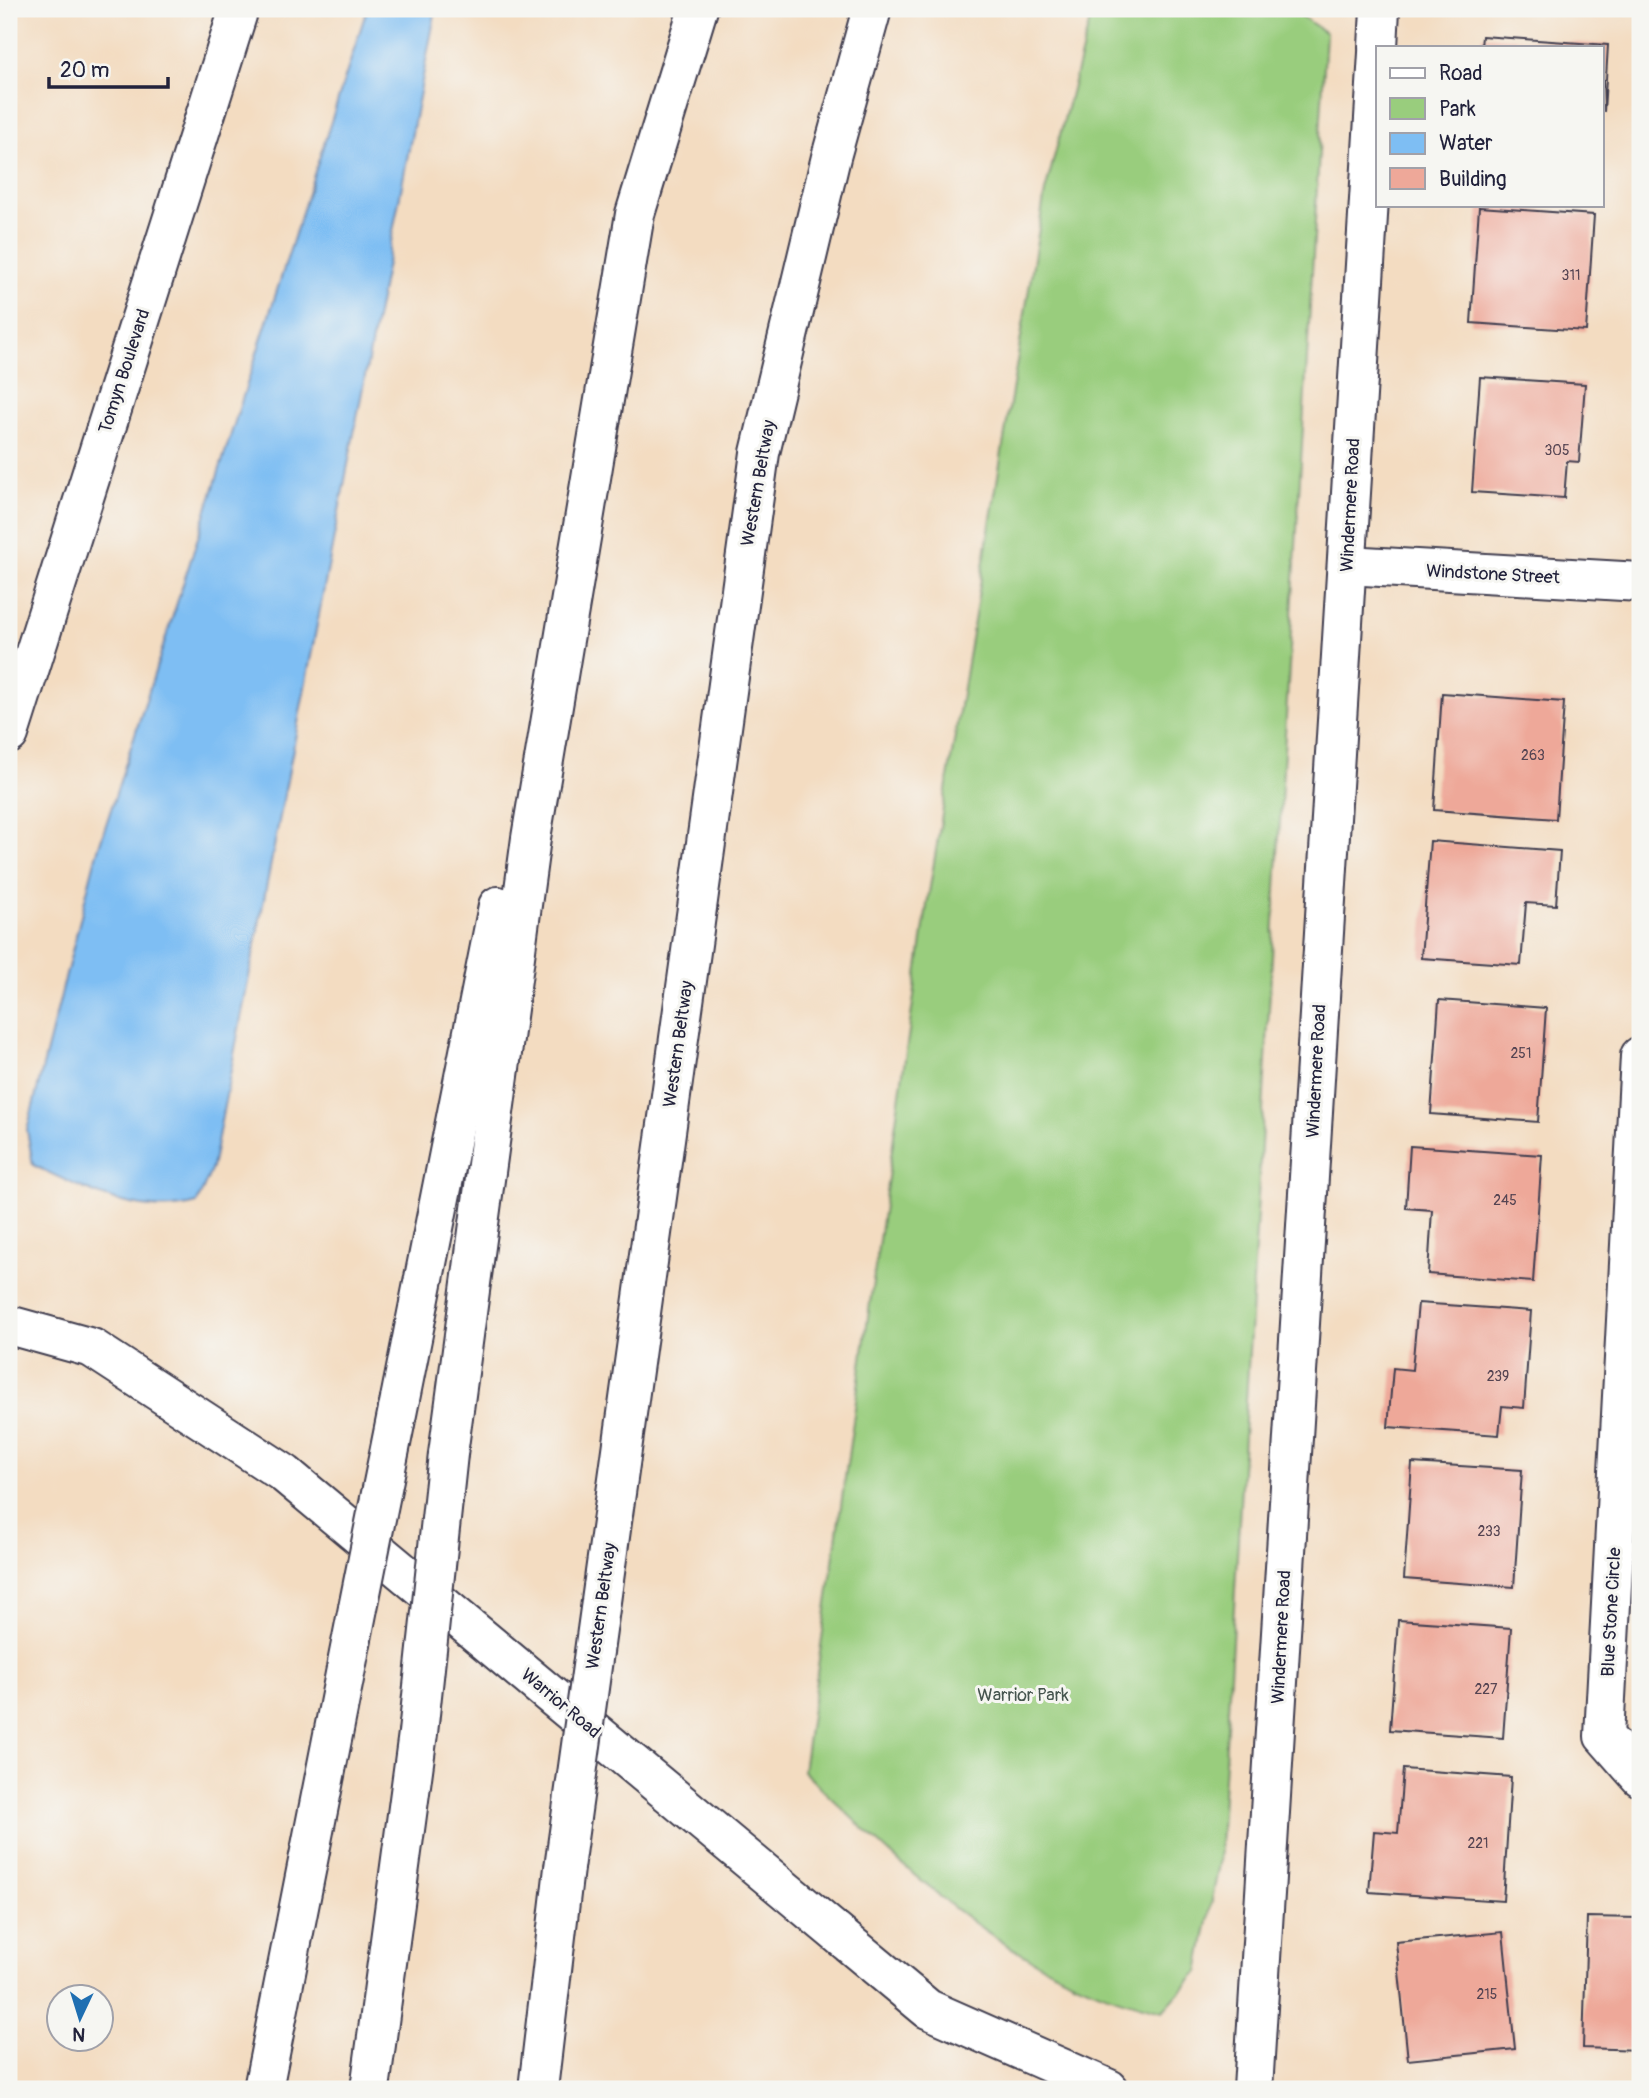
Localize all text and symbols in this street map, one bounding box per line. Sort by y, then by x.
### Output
scale bar [49,46,168,90]
legend [1376,46,1604,206]
text: 20 m [60,57,109,84]
text: Road [1439,60,1483,87]
text: Park [1439,96,1476,123]
text: Water [1439,130,1493,157]
text: Building [1439,166,1506,193]
house number: 311 [1562,267,1580,284]
street label: Tomyn Boulevard [94,306,155,436]
street label: Western Beltway [736,418,781,548]
street label: Windermere Road [1336,438,1365,572]
house number: 305 [1545,442,1569,459]
street label: Windstone Street [1425,560,1561,590]
house number: 263 [1521,747,1545,764]
street label: Western Beltway [658,979,699,1109]
street label: Windermere Road [1302,1004,1331,1138]
house number: 251 [1511,1045,1531,1062]
house number: 245 [1493,1192,1517,1209]
house number: 239 [1487,1368,1509,1385]
house number: 233 [1477,1523,1501,1540]
street label: Western Beltway [581,1541,622,1671]
street label: Blue Stone Circle [1597,1547,1626,1677]
street label: Windermere Road [1267,1570,1296,1704]
street label: Warrior Road [516,1663,605,1743]
house number: 227 [1474,1681,1498,1698]
park label: Warrior Park [977,1684,1069,1707]
house number: 221 [1467,1835,1489,1852]
north arrow [46,1982,116,2052]
house number: 215 [1477,1986,1497,2003]
text: N [71,2022,86,2046]

